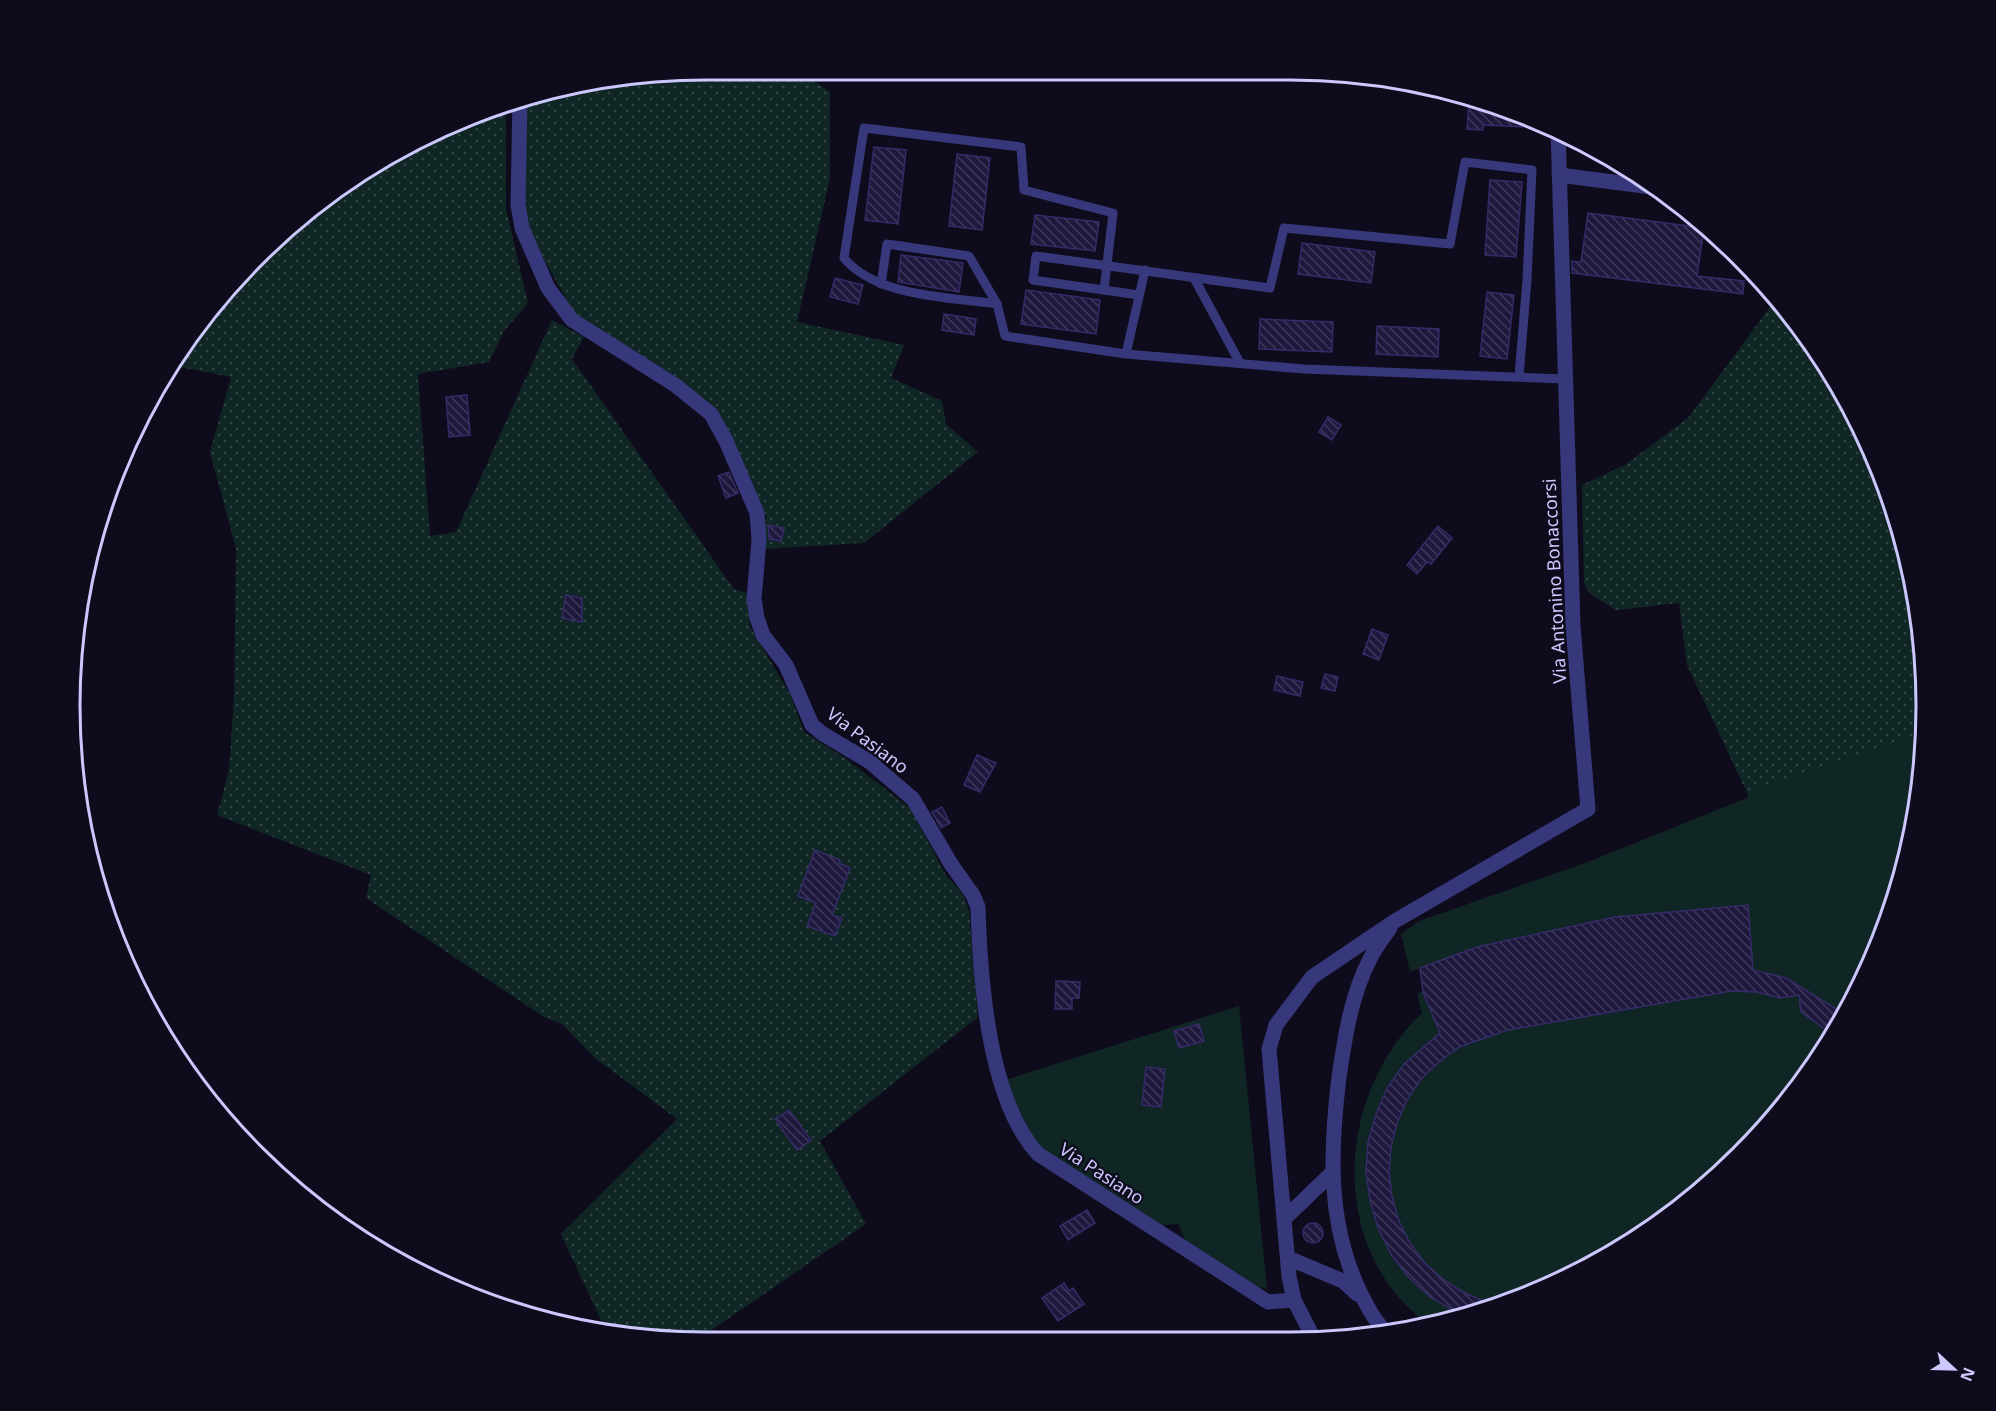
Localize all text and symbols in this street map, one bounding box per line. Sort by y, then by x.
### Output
street label: Via Antonino Bonaccorsi [1537,478,1571,684]
street label: Via Pasiano [822,701,914,779]
street label: Via Pasiano [1055,1137,1149,1209]
north arrow [1924,1339,1984,1399]
text: N [1955,1364,1981,1385]

